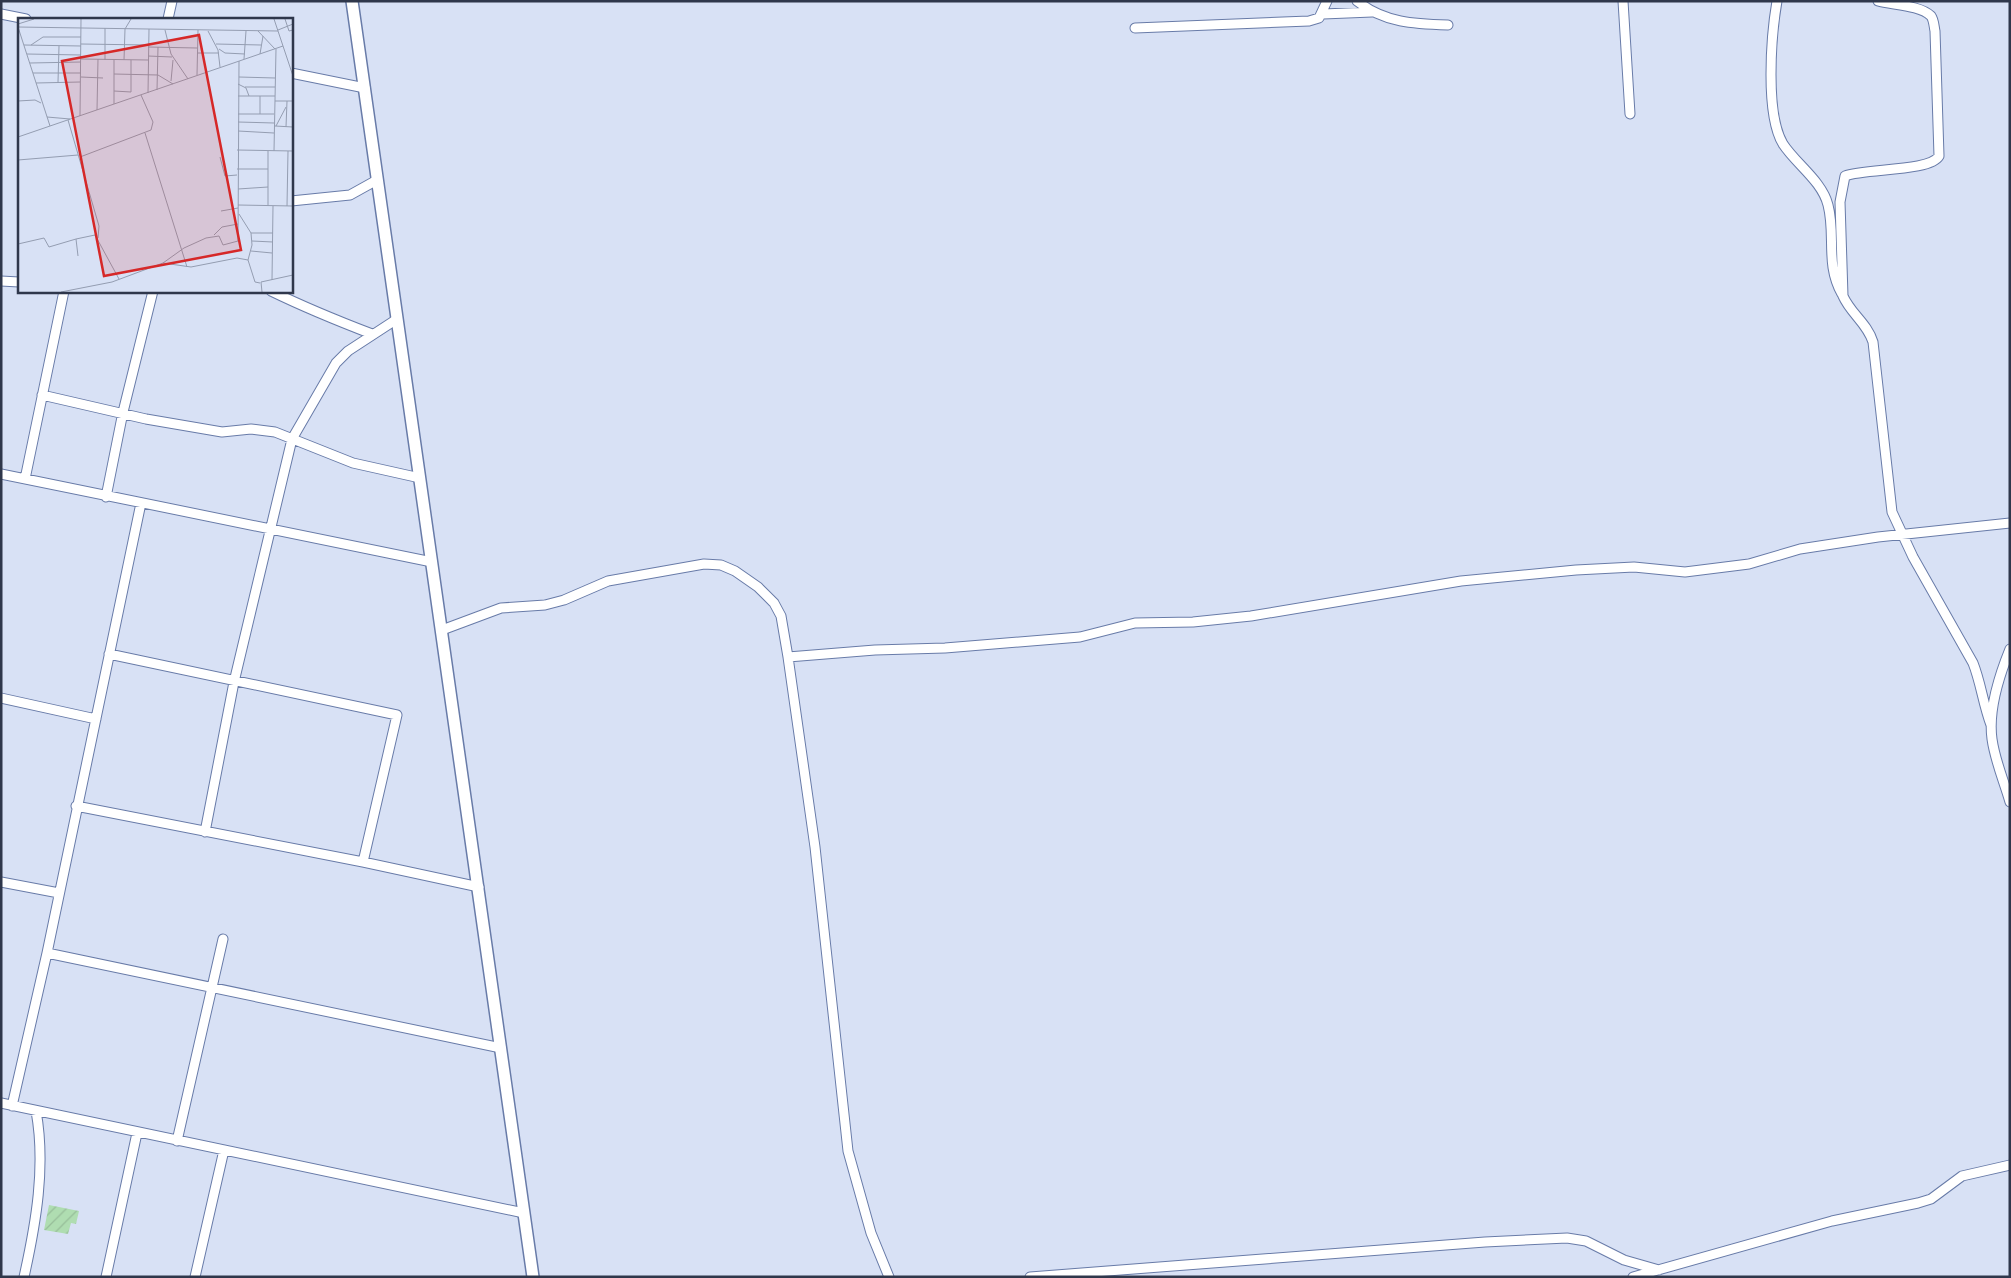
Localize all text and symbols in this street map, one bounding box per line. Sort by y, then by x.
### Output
inset map [18,18,292,292]

